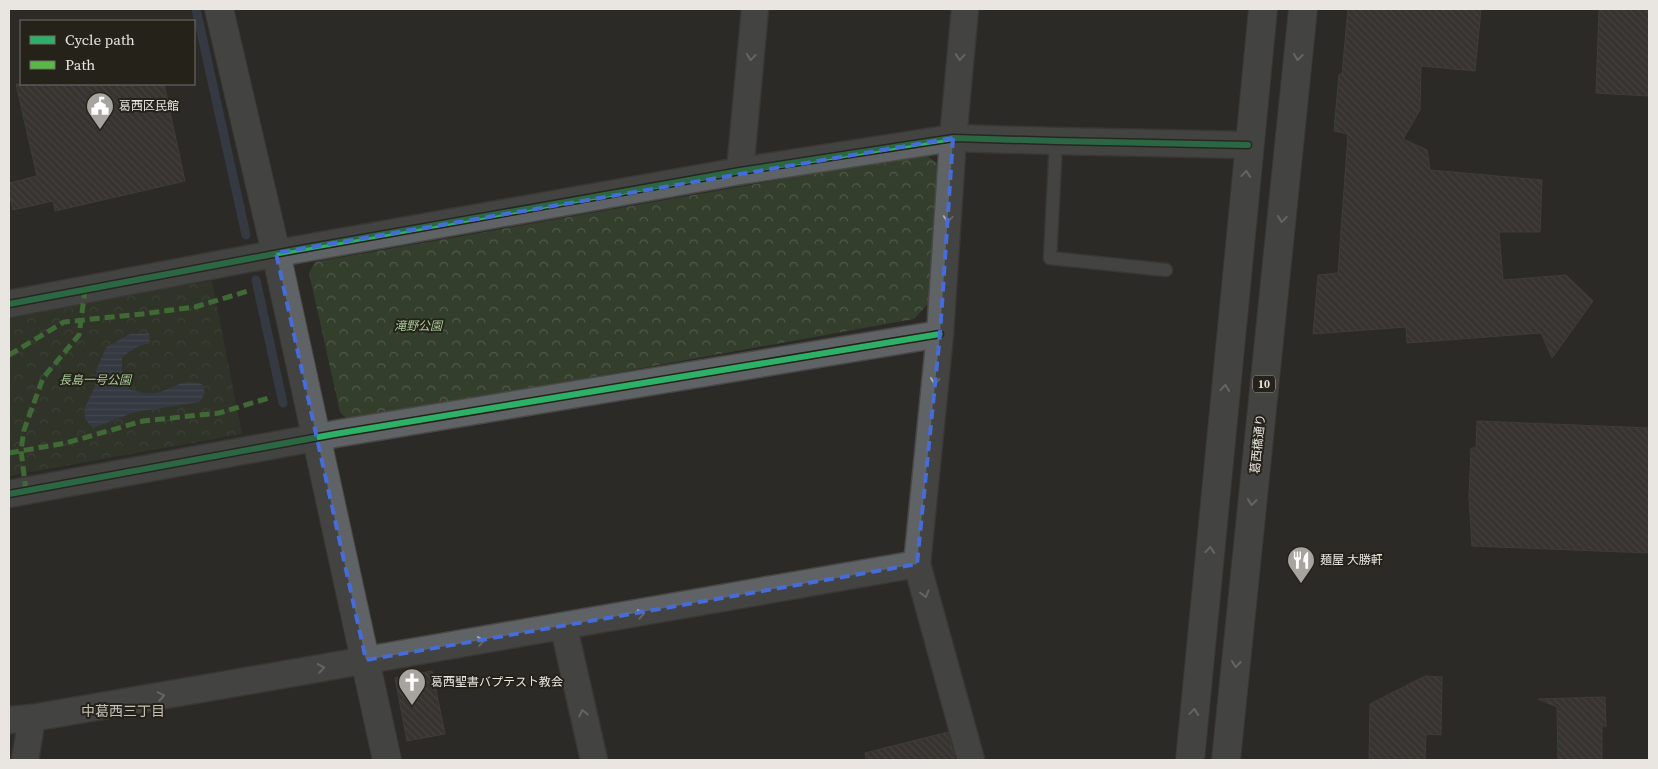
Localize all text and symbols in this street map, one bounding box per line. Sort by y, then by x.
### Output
legend [20,20,195,85]
text: Cycle path [65,29,135,50]
text: Path [65,54,95,75]
one-way arrow [745,54,756,62]
one-way arrow [955,54,966,62]
one-way arrow [1293,54,1304,62]
public building icon: 葛西区民館 [85,91,115,130]
place label: 葛西区民館 [119,98,179,114]
one-way arrow [1240,170,1251,178]
one-way arrow [1277,215,1288,223]
one-way arrow [942,216,953,224]
park label: 滝野公園 [394,318,444,334]
park label: 長島一号公園 [59,372,133,388]
road number: 10 [1253,376,1275,392]
one-way arrow [930,378,941,386]
one-way arrow [1219,384,1230,392]
street label: 葛西橋通り [1247,413,1269,475]
one-way arrow [1247,499,1258,507]
restaurant icon: 麺屋 大勝軒 [1286,545,1316,584]
one-way arrow [1204,546,1215,554]
place label: 麺屋 大勝軒 [1320,552,1383,568]
one-way arrow [920,590,930,598]
one-way arrow [637,609,646,619]
one-way arrow [477,636,485,647]
one-way arrow [1230,660,1241,668]
one-way arrow [316,664,325,674]
church icon: 葛西聖書バプテスト教会 [397,667,427,706]
place label: 葛西聖書バプテスト教会 [431,674,563,690]
one-way arrow [156,691,165,701]
district label: 中葛西三丁目 [81,701,165,721]
one-way arrow [1188,707,1199,715]
one-way arrow [578,708,589,717]

